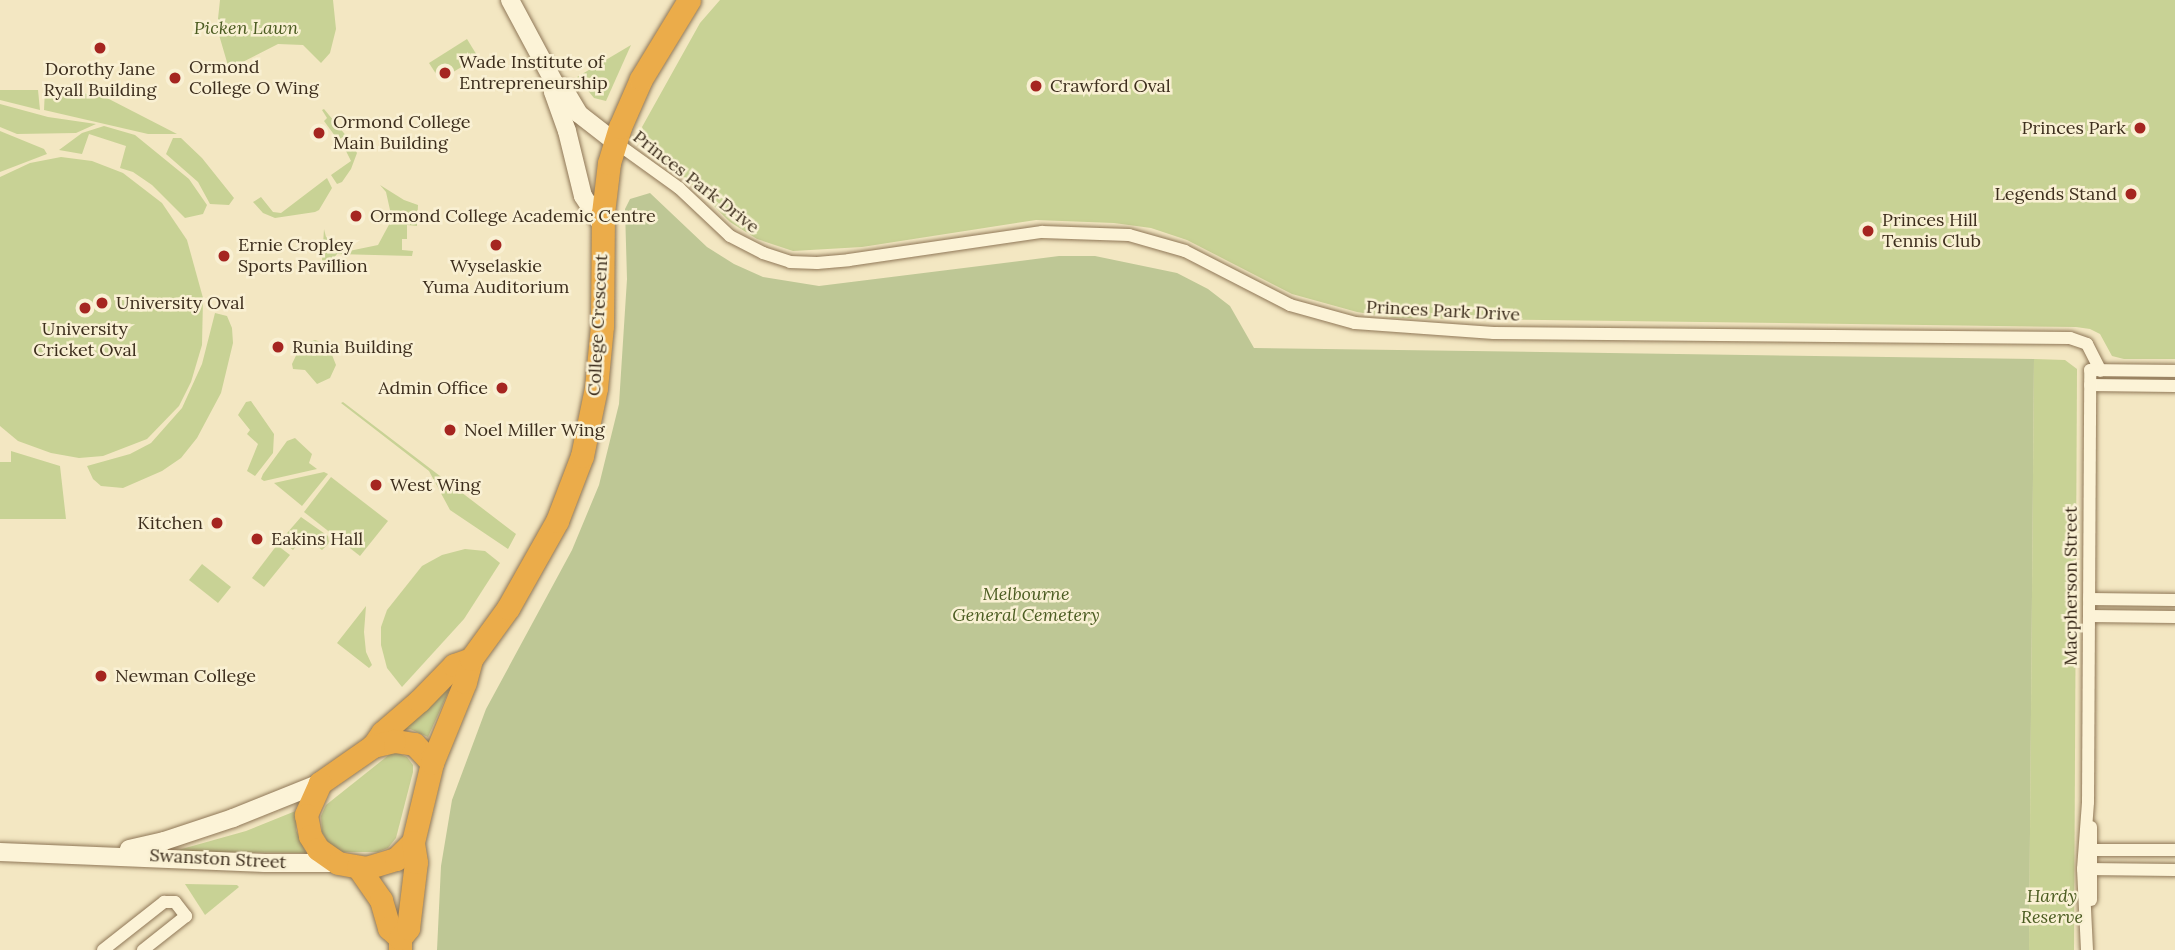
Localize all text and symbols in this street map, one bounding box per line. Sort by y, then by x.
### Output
park label: Picken Lawn [194,17,298,39]
marker: Dorothy Jane Ryall Building [92,40,108,56]
place label: Wade Institute of Entrepreneurship [459,52,608,94]
place label: Ormond College O Wing [189,57,319,100]
place label: Dorothy Jane Ryall Building [43,59,157,102]
marker: Wade Institute of Entrepreneurship [437,65,453,81]
marker: Ormond College O Wing [167,70,183,86]
place label: Crawford Oval [1050,75,1171,97]
marker: Crawford Oval [1028,78,1044,94]
place label: Ormond College Main Building [333,112,470,154]
place label: Princes Park [2022,117,2126,139]
marker: Princes Park [2132,120,2148,136]
marker: Ormond College Main Building [311,125,327,141]
street label: Princes Park Drive [629,126,763,238]
place label: Legends Stand [1994,183,2117,205]
marker: Legends Stand [2123,186,2139,202]
place label: Ormond College Academic Centre [370,205,656,227]
marker: Ormond College Academic Centre [348,208,364,224]
place label: Princes Hill Tennis Club [1882,210,1981,252]
marker: Princes Hill Tennis Club [1860,223,1876,239]
place label: Ernie Cropley Sports Pavillion [238,235,368,278]
marker: Wyselaskie Yuma Auditorium [488,237,504,253]
marker: Ernie Cropley Sports Pavillion [216,248,232,264]
street label: College Crescent [583,253,613,397]
place label: Wyselaskie Yuma Auditorium [423,256,569,298]
place label: University Oval [116,292,244,314]
marker: University Oval [94,295,110,311]
street label: Princes Park Drive [1365,296,1521,326]
marker: University Cricket Oval [77,300,93,316]
place label: University Cricket Oval [33,319,137,362]
place label: Runia Building [292,336,413,358]
marker: Runia Building [270,339,286,355]
place label: Admin Office [378,377,488,399]
marker: Admin Office [494,380,510,396]
place label: Noel Miller Wing [464,419,605,441]
marker: Noel Miller Wing [442,422,458,438]
place label: West Wing [390,474,481,496]
marker: West Wing [368,477,384,493]
street label: Macpherson Street [2060,506,2082,666]
place label: Kitchen [137,512,203,534]
marker: Kitchen [209,515,225,531]
place label: Eakins Hall [271,528,363,550]
marker: Eakins Hall [249,531,265,547]
park label: Melbourne General Cemetery [952,584,1100,626]
place label: Newman College [115,665,256,687]
marker: Newman College [93,668,109,684]
street label: Swanston Street [149,845,287,873]
park label: Hardy Reserve [2021,886,2083,928]

